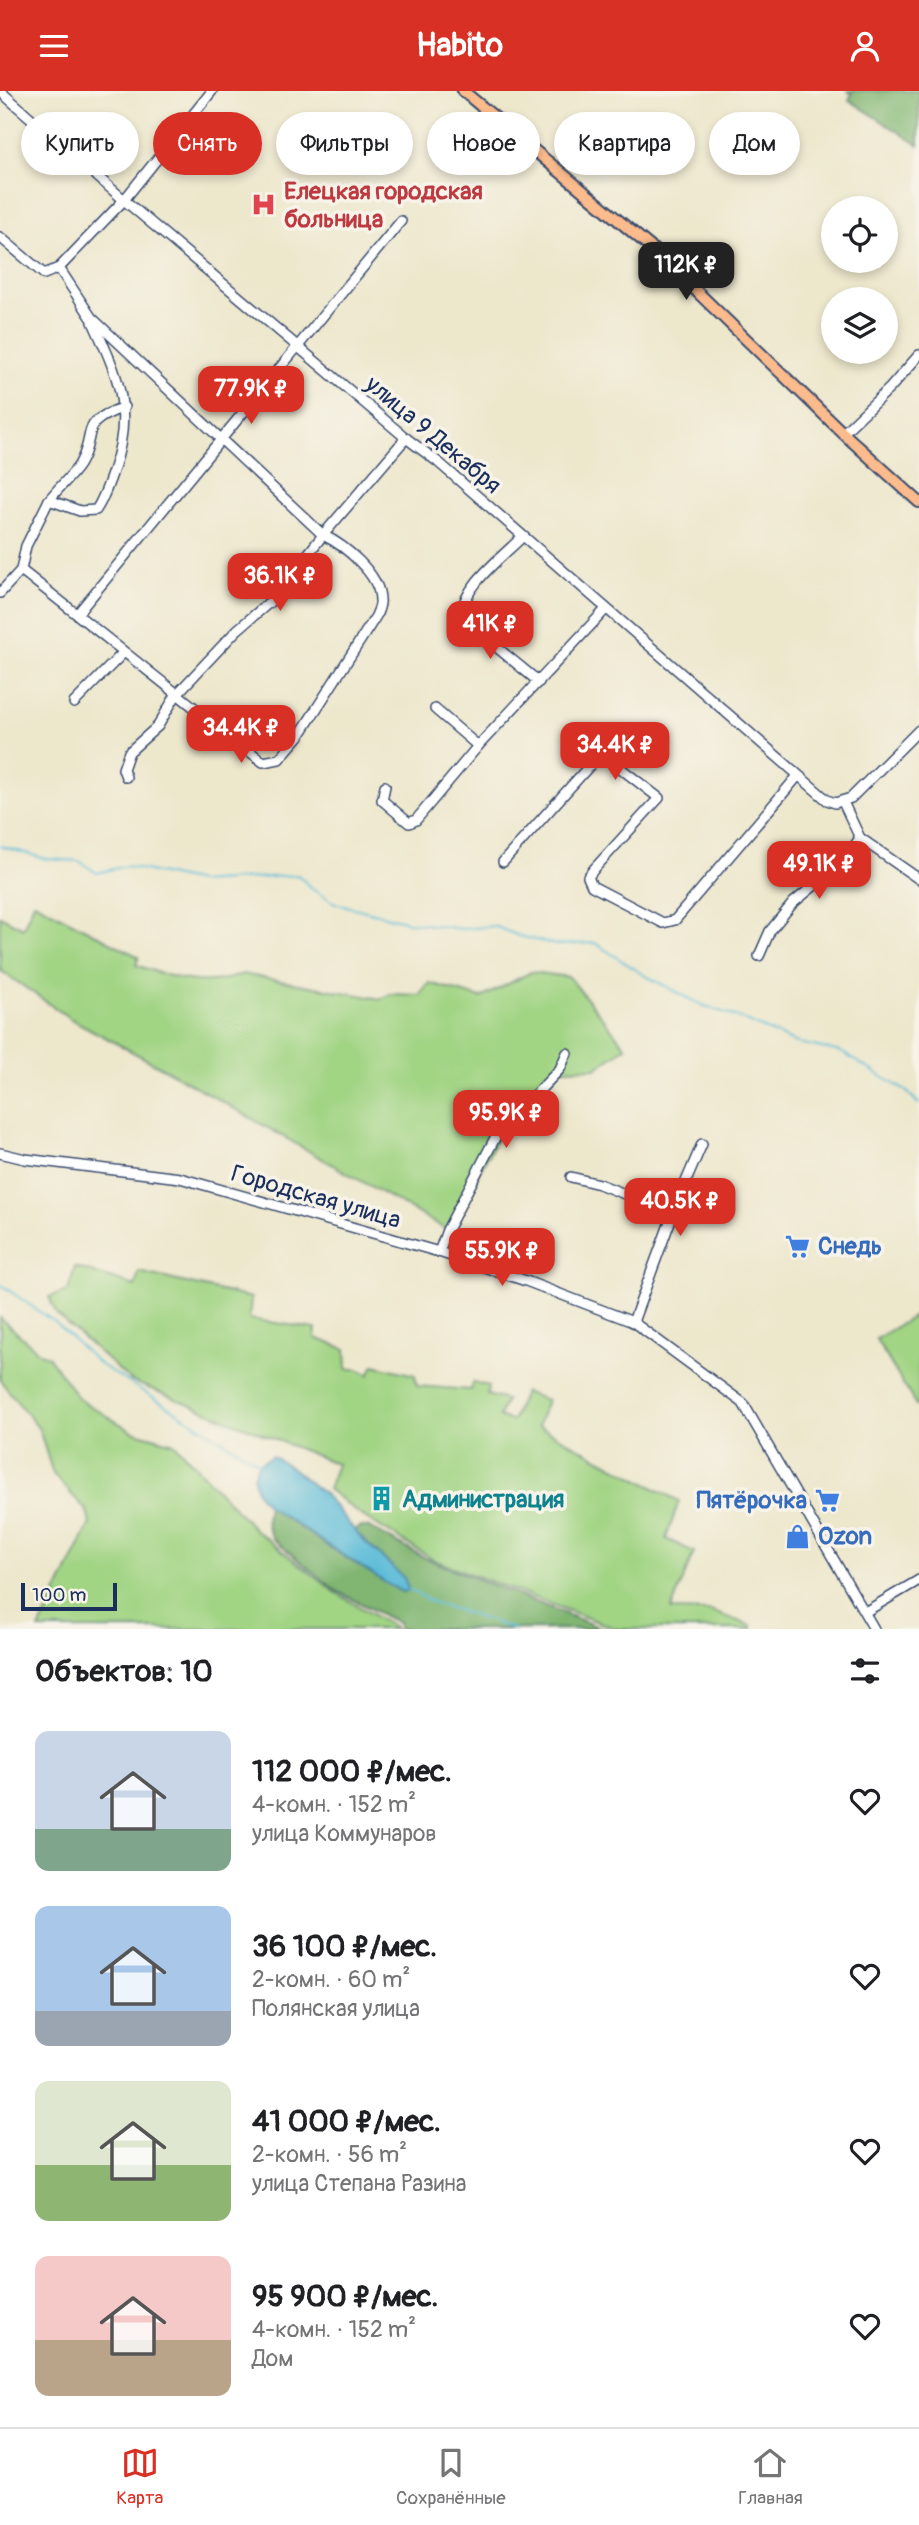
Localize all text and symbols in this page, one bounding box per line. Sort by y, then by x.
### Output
text: Habito [416,26,503,66]
icon: menu [35,27,73,65]
icon: person [846,27,884,65]
chip: Купить [21,112,139,175]
chip: Снять [153,112,262,175]
chip: Фильтры [276,112,413,175]
chip: Новое [427,112,540,175]
chip: Квартира [554,112,695,175]
chip: Дом [709,112,800,175]
place label: Елецкая городская больница [284,177,483,234]
hospital icon: Елецкая городская больница [250,191,278,219]
map controls [821,196,898,364]
button: locate [821,196,898,273]
pin: 112K ₽ [629,243,743,302]
text: 112K ₽ [654,250,718,279]
button: layers [821,287,898,364]
pin: 77.9K ₽ [186,367,316,426]
street label: улица 9 Декабря [359,369,507,500]
text: 77.9K ₽ [214,374,288,403]
pin: 36.1K ₽ [215,553,345,613]
text: 36.1K ₽ [244,561,316,590]
pin: 41K ₽ [441,601,539,661]
text: 41K ₽ [463,609,518,638]
pin: 34.4K ₽ [176,705,306,765]
text: 34.4K ₽ [202,713,280,742]
pin: 34.4K ₽ [550,723,680,782]
text: 34.4K ₽ [576,730,654,759]
pin: 49.1K ₽ [754,841,884,901]
text: 49.1K ₽ [783,849,855,878]
pin: 95.9K ₽ [441,1091,571,1150]
text: 95.9K ₽ [469,1098,543,1127]
street label: Городская улица [228,1159,404,1235]
pin: 40.5K ₽ [615,1179,745,1238]
text: 40.5K ₽ [640,1186,720,1215]
pin: 55.9K ₽ [437,1229,567,1288]
supermarket icon: Снедь [784,1232,812,1260]
place label: Снедь [818,1232,882,1261]
text: 55.9K ₽ [465,1236,539,1265]
building icon: Администрация [368,1485,396,1513]
place label: Администрация [402,1485,564,1514]
place label: Пятёрочка [696,1486,807,1515]
supermarket icon: Пятёрочка [813,1486,841,1514]
shop icon: Ozon [784,1522,812,1550]
place label: Ozon [818,1522,872,1551]
scale bar [21,1580,117,1612]
text: 100 m [32,1583,86,1607]
icon: filters [846,1652,884,1690]
text: Объектов: 10 [35,1653,213,1690]
text: 112 000 ₽/мес. [252,1753,452,1790]
icon: home [91,1759,175,1843]
icon: heart [846,1782,884,1820]
text: 4-комн. · 152 m² [252,1790,416,1819]
text: улица Коммунаров [252,1819,437,1848]
text: 36 100 ₽/мес. [252,1928,437,1965]
icon: home [91,1934,175,2018]
icon: heart [846,1957,884,1995]
text: 2-комн. · 60 m² [252,1965,410,1994]
text: Полянская улица [252,1994,420,2023]
text: 41 000 ₽/мес. [252,2103,441,2140]
icon: home [91,2109,175,2193]
icon: heart [846,2132,884,2170]
text: 2-комн. · 56 m² [252,2140,407,2169]
text: улица Степана Разина [252,2169,467,2198]
text: 95 900 ₽/мес. [252,2278,438,2315]
icon: home [91,2284,175,2368]
icon: heart [846,2307,884,2345]
text: 4-комн. · 152 m² [252,2315,416,2344]
text: Дом [252,2344,293,2373]
tab: Карта [116,2444,163,2510]
tab: Сохранённые [396,2444,506,2510]
tab: Главная [738,2444,803,2510]

